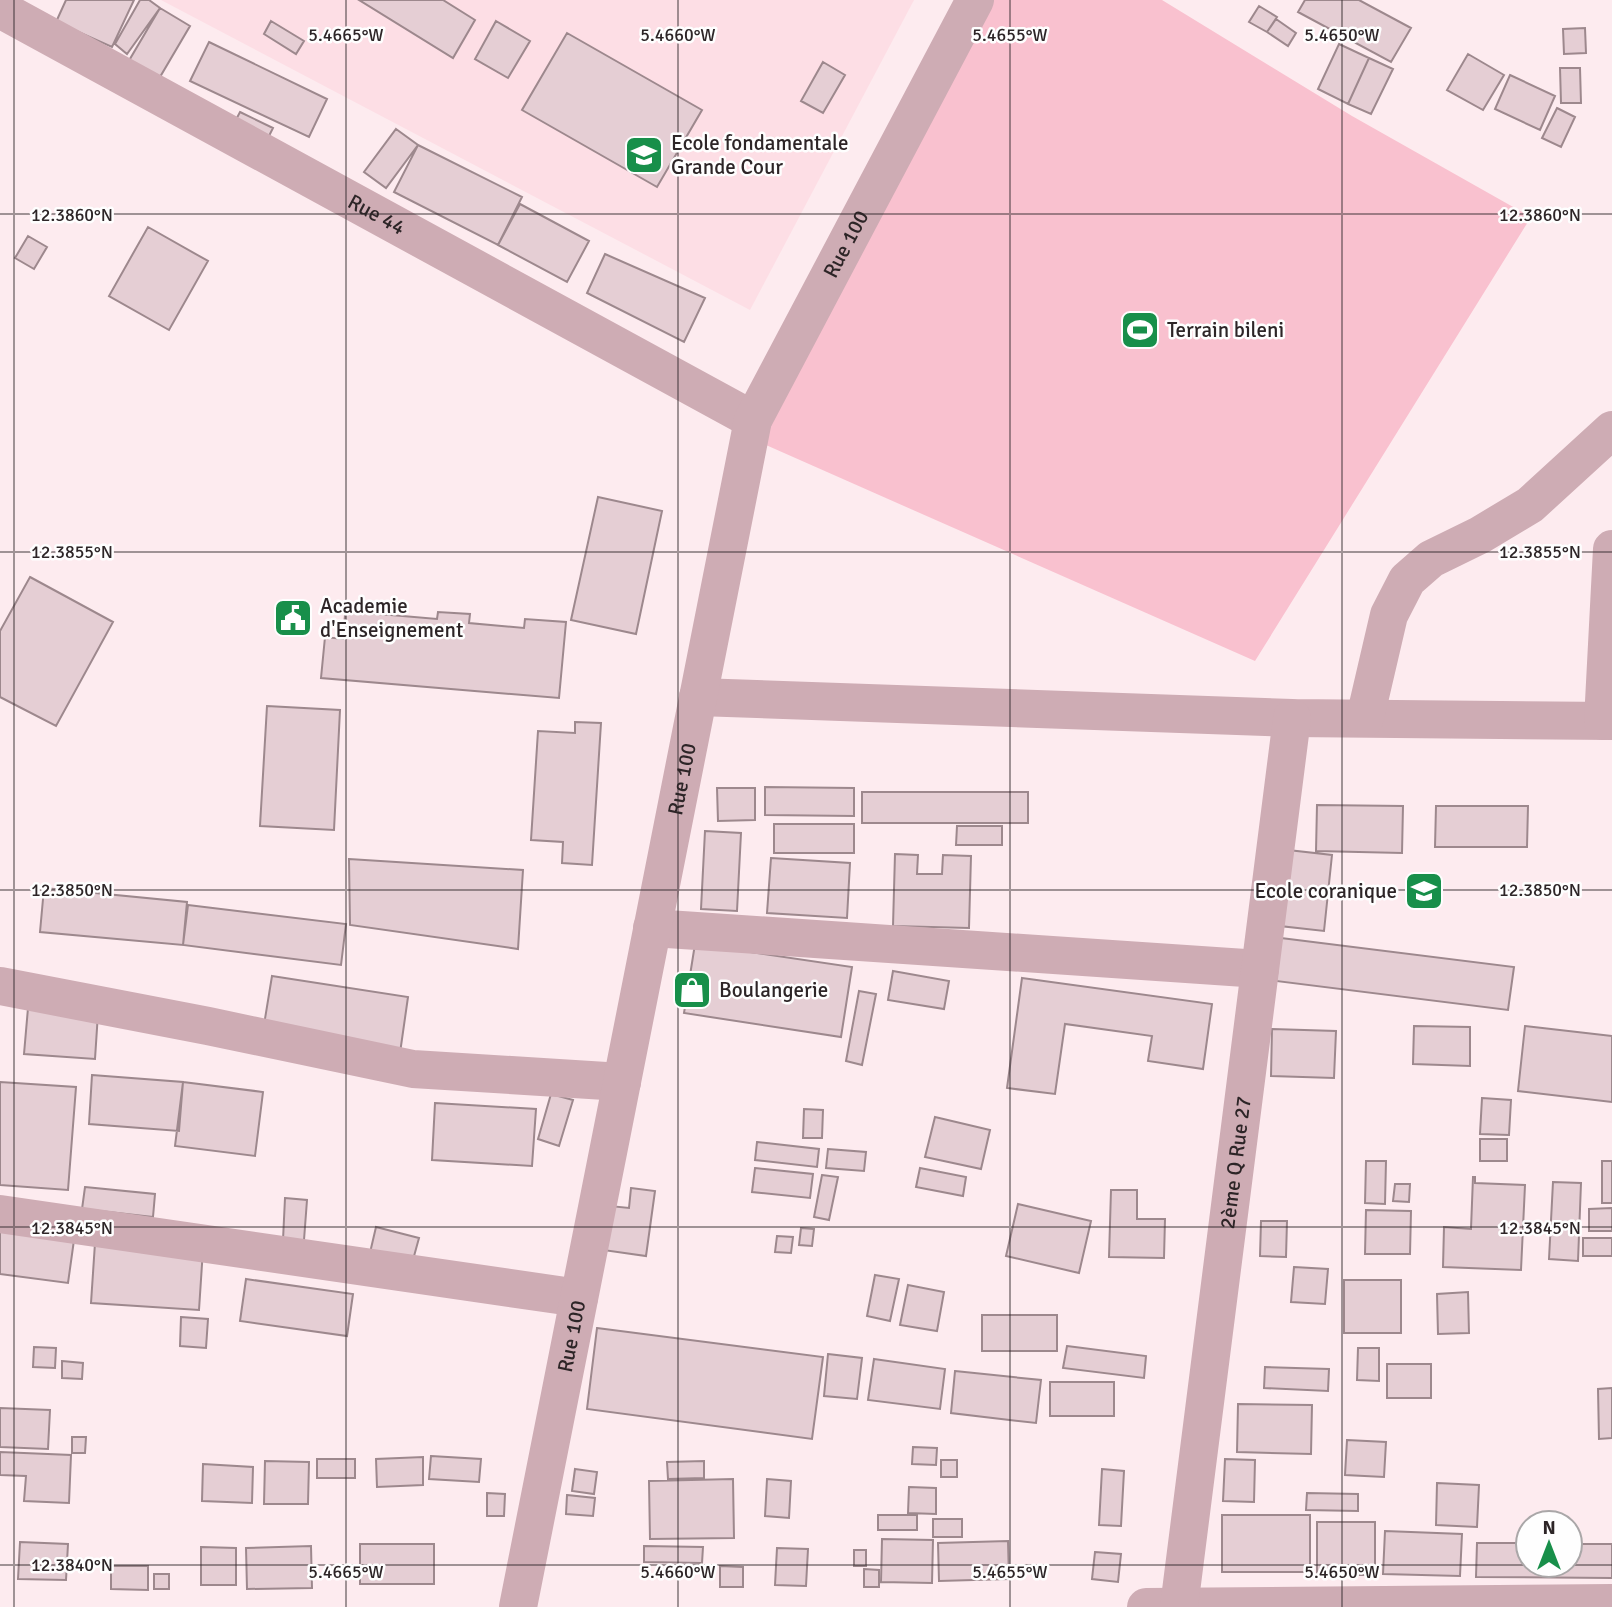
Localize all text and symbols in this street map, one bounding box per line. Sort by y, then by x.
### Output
text: 5.4665°W [308,24,384,46]
text: 5.4660°W [640,24,716,46]
text: 5.4655°W [972,24,1048,46]
text: 5.4650°W [1304,24,1380,46]
place label: Ecole fondamentale Grande Cour [671,130,849,180]
school or university icon: Ecole fondamentale Grande Cour [623,134,665,176]
street label: Rue 44 [343,188,410,241]
text: 12.3860°N [31,204,113,226]
text: 12.3860°N [1499,204,1581,226]
street label: Rue 100 [817,206,874,282]
sports icon: Terrain bileni [1119,309,1161,351]
place label: Terrain bileni [1167,317,1284,343]
text: 12.3855°N [31,541,113,563]
text: 12.3855°N [1499,541,1581,563]
place label: Academie d'Enseignement [320,593,463,643]
public building icon: Academie d'Enseignement [272,597,314,639]
street label: Rue 100 [662,741,702,817]
school or university icon: Ecole coranique [1403,870,1445,912]
place label: Ecole coranique [1254,878,1397,904]
text: 12.3850°N [31,879,113,901]
text: 12.3850°N [1499,879,1581,901]
shop icon: Boulangerie [671,969,713,1011]
place label: Boulangerie [719,977,828,1003]
street label: 2ème Q Rue 27 [1214,1095,1257,1230]
text: 12.3845°N [31,1217,113,1239]
text: 12.3845°N [1499,1217,1581,1239]
street label: Rue 100 [552,1298,591,1374]
north arrow [1514,1509,1584,1579]
text: N [1542,1516,1556,1540]
text: 12.3840°N [31,1554,113,1576]
text: 5.4665°W [308,1561,384,1583]
text: 5.4660°W [640,1561,716,1583]
text: 5.4655°W [972,1561,1048,1583]
text: 5.4650°W [1304,1561,1380,1583]

